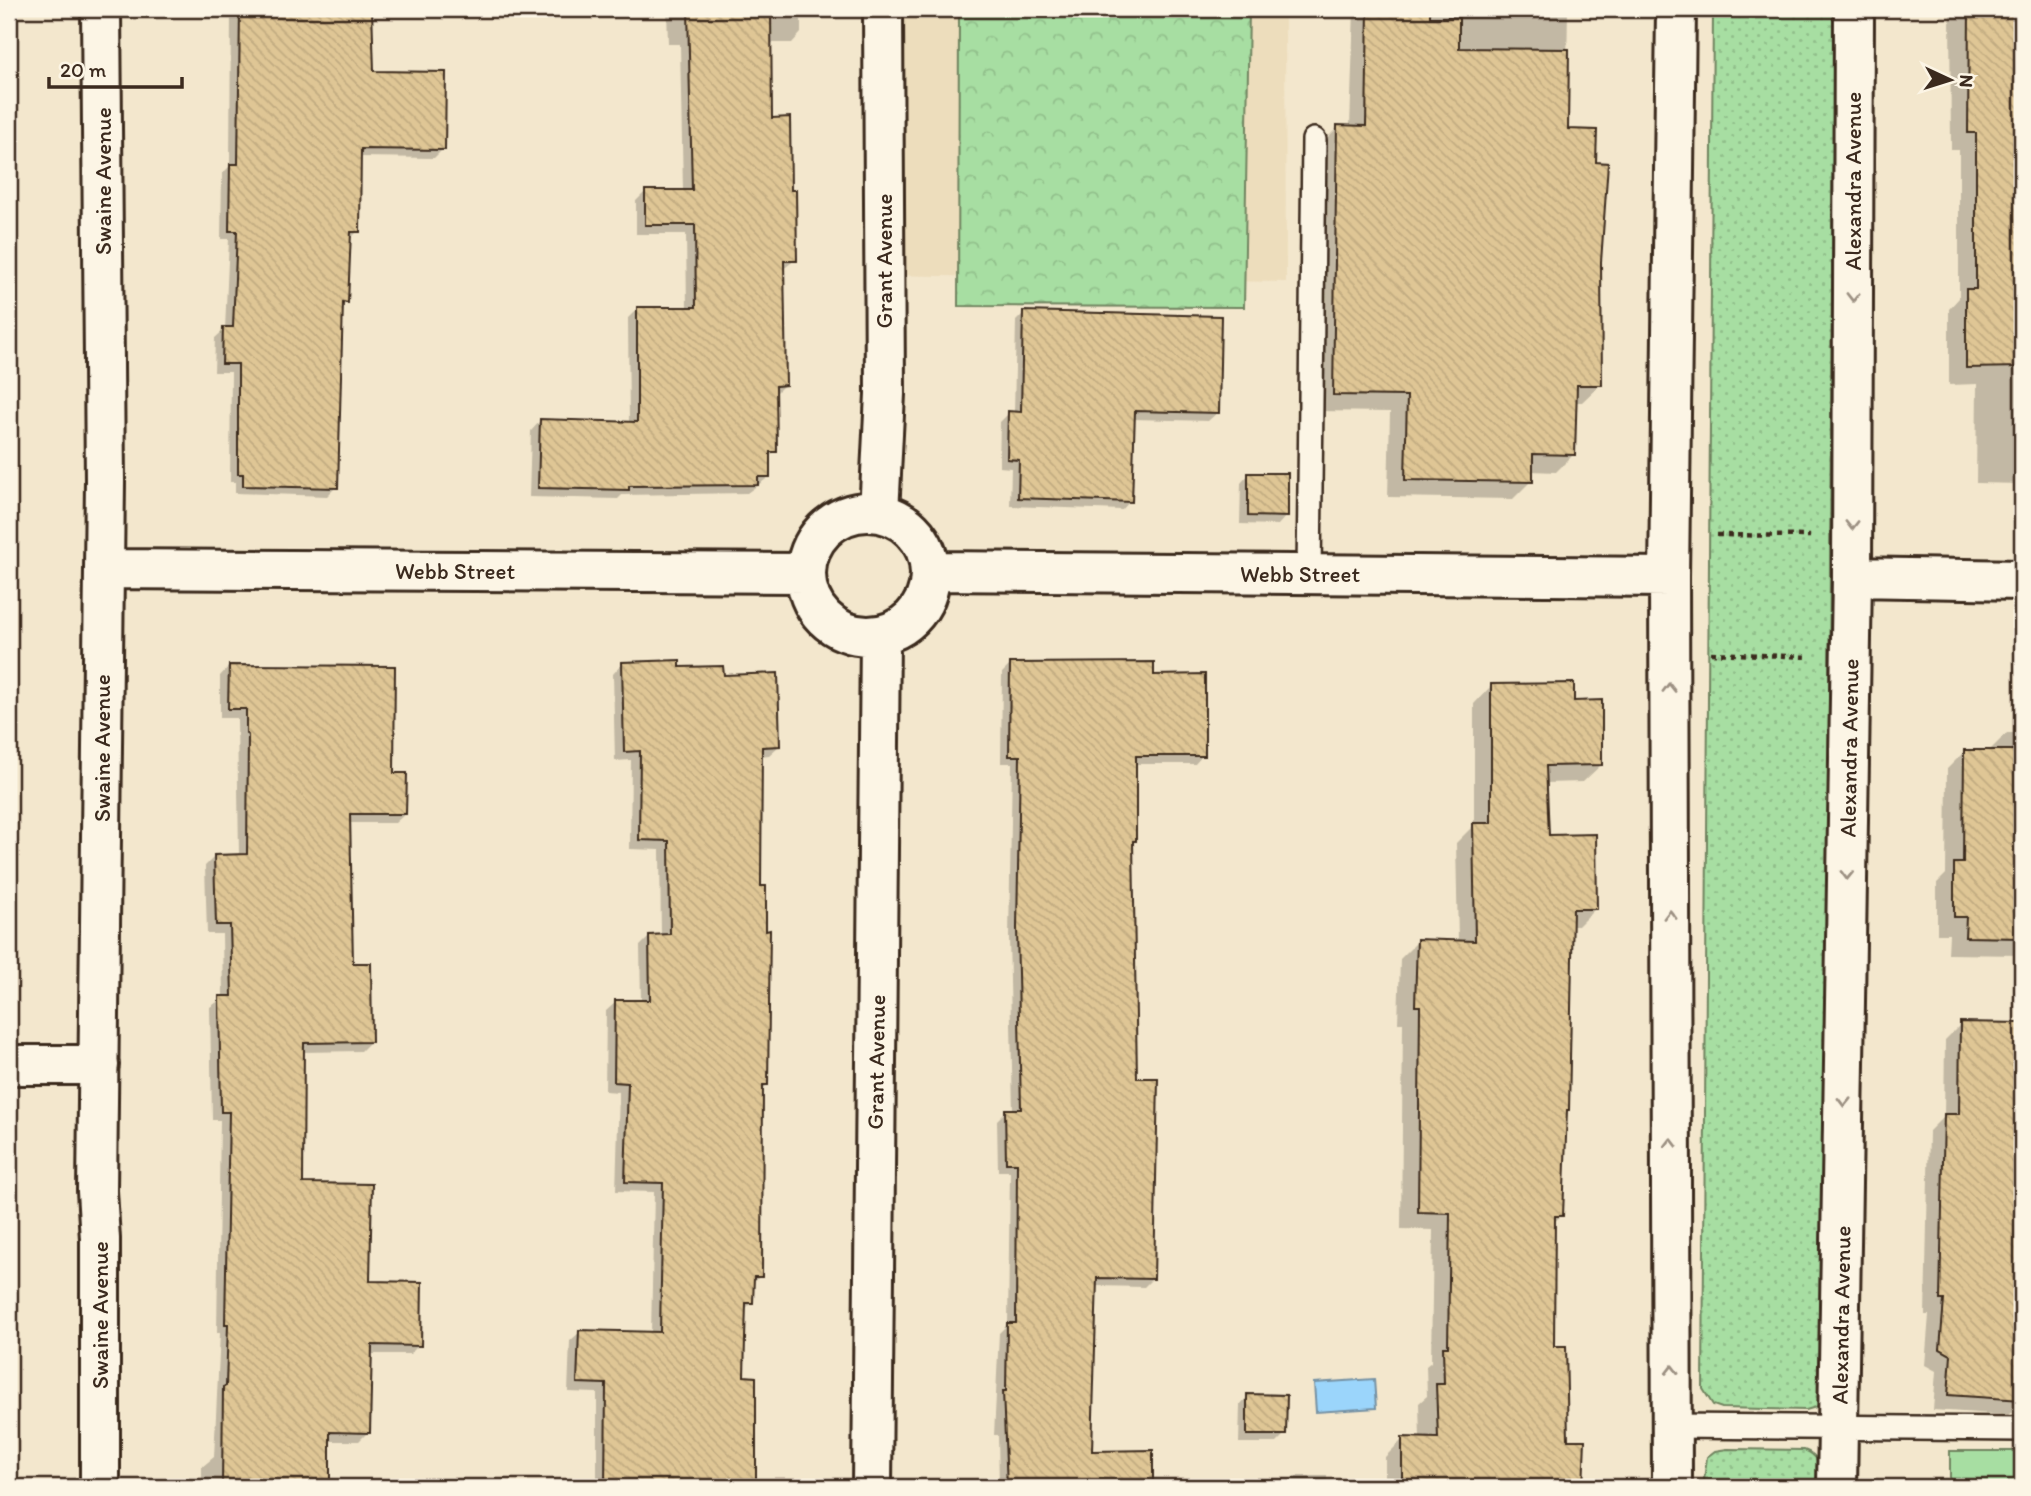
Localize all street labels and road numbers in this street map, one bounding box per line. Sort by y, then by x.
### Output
street label: Alexandra Avenue [1839,92,1867,270]
street label: Swaine Avenue [89,107,117,255]
street label: Grant Avenue [870,193,898,329]
street label: Webb Street [395,557,515,585]
street label: Webb Street [1240,560,1360,588]
street label: Alexandra Avenue [1833,658,1865,838]
street label: Swaine Avenue [88,674,116,822]
street label: Grant Avenue [861,994,891,1130]
street label: Alexandra Avenue [1825,1225,1857,1405]
street label: Swaine Avenue [86,1241,114,1389]

